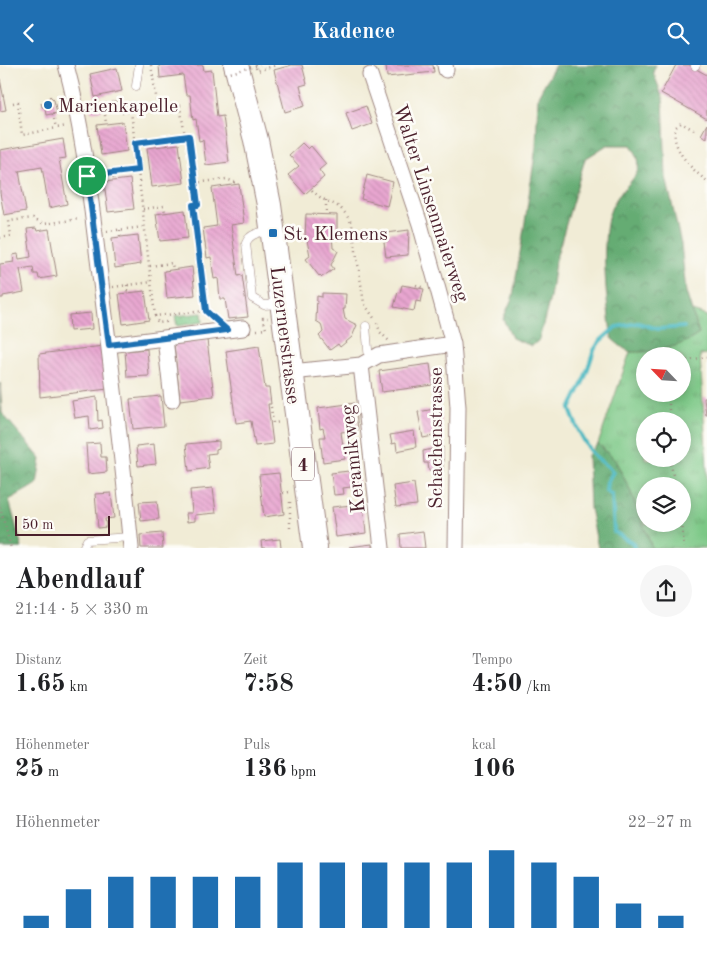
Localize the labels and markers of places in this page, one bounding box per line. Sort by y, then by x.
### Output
place label: Marienkapelle [58,97,178,117]
marker: Marienkapelle [42,99,54,111]
pin [66,155,108,197]
place label: St. Klemens [283,225,388,245]
marker: St. Klemens [267,227,279,239]

